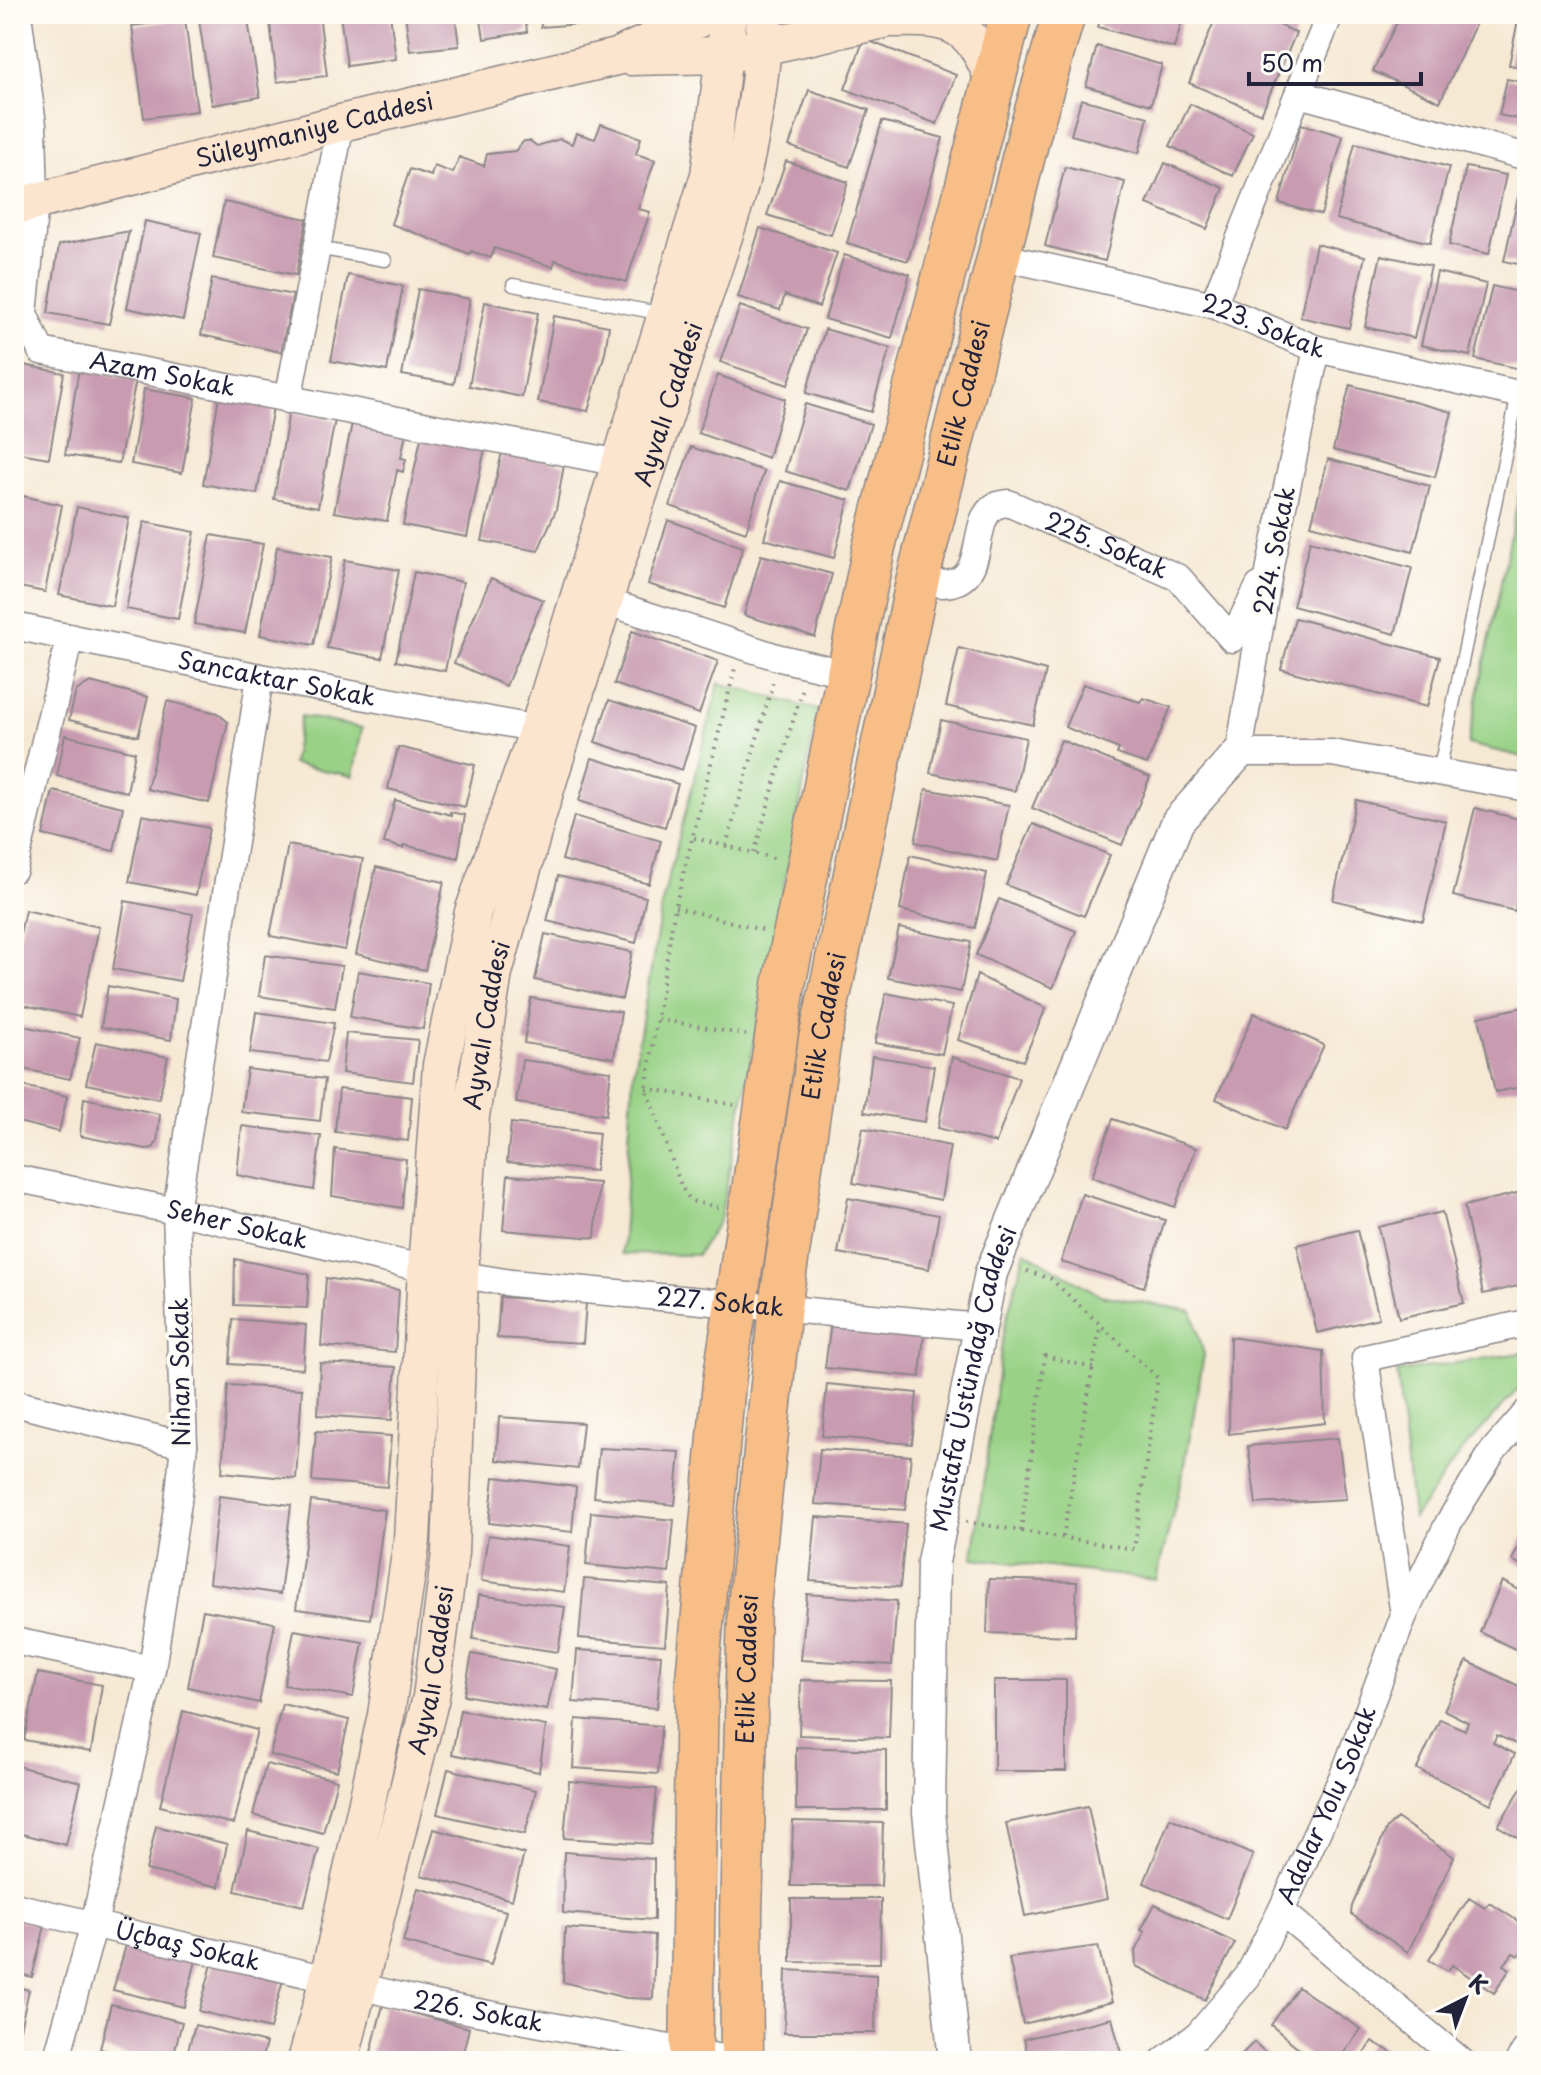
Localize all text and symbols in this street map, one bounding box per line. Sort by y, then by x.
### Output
scale bar [1249,36,1421,86]
text: 50 m [1261,44,1323,80]
street label: Süleymaniye Caddesi [191,82,437,176]
street label: 223. Sokak [1199,283,1329,366]
street label: Etlik Caddesi [927,316,998,470]
street label: Ayvalı Caddesi [623,317,711,490]
street label: Azam Sokak [87,341,239,404]
street label: 224. Sokak [1243,483,1303,618]
street label: 225. Sokak [1039,501,1174,587]
street label: Sancaktar Sokak [175,640,379,714]
street label: Ayvalı Caddesi [452,936,518,1112]
street label: Etlik Caddesi [791,949,854,1102]
street label: Seher Sokak [164,1190,312,1257]
street label: Mustafa Üstündağ Caddesi [920,1220,1025,1535]
street label: 227. Sokak [655,1277,786,1325]
street label: Nihan Sokak [160,1297,198,1447]
street label: Ayvalı Caddesi [397,1583,462,1758]
street label: Etlik Caddesi [725,1592,766,1744]
street label: Adalar Yolu Sokak [1267,1700,1384,1909]
street label: Üçbaş Sokak [112,1910,264,1979]
north arrow [1425,1959,1505,2039]
text: K [1462,1965,1496,2001]
street label: 226. Sokak [410,1980,547,2040]

